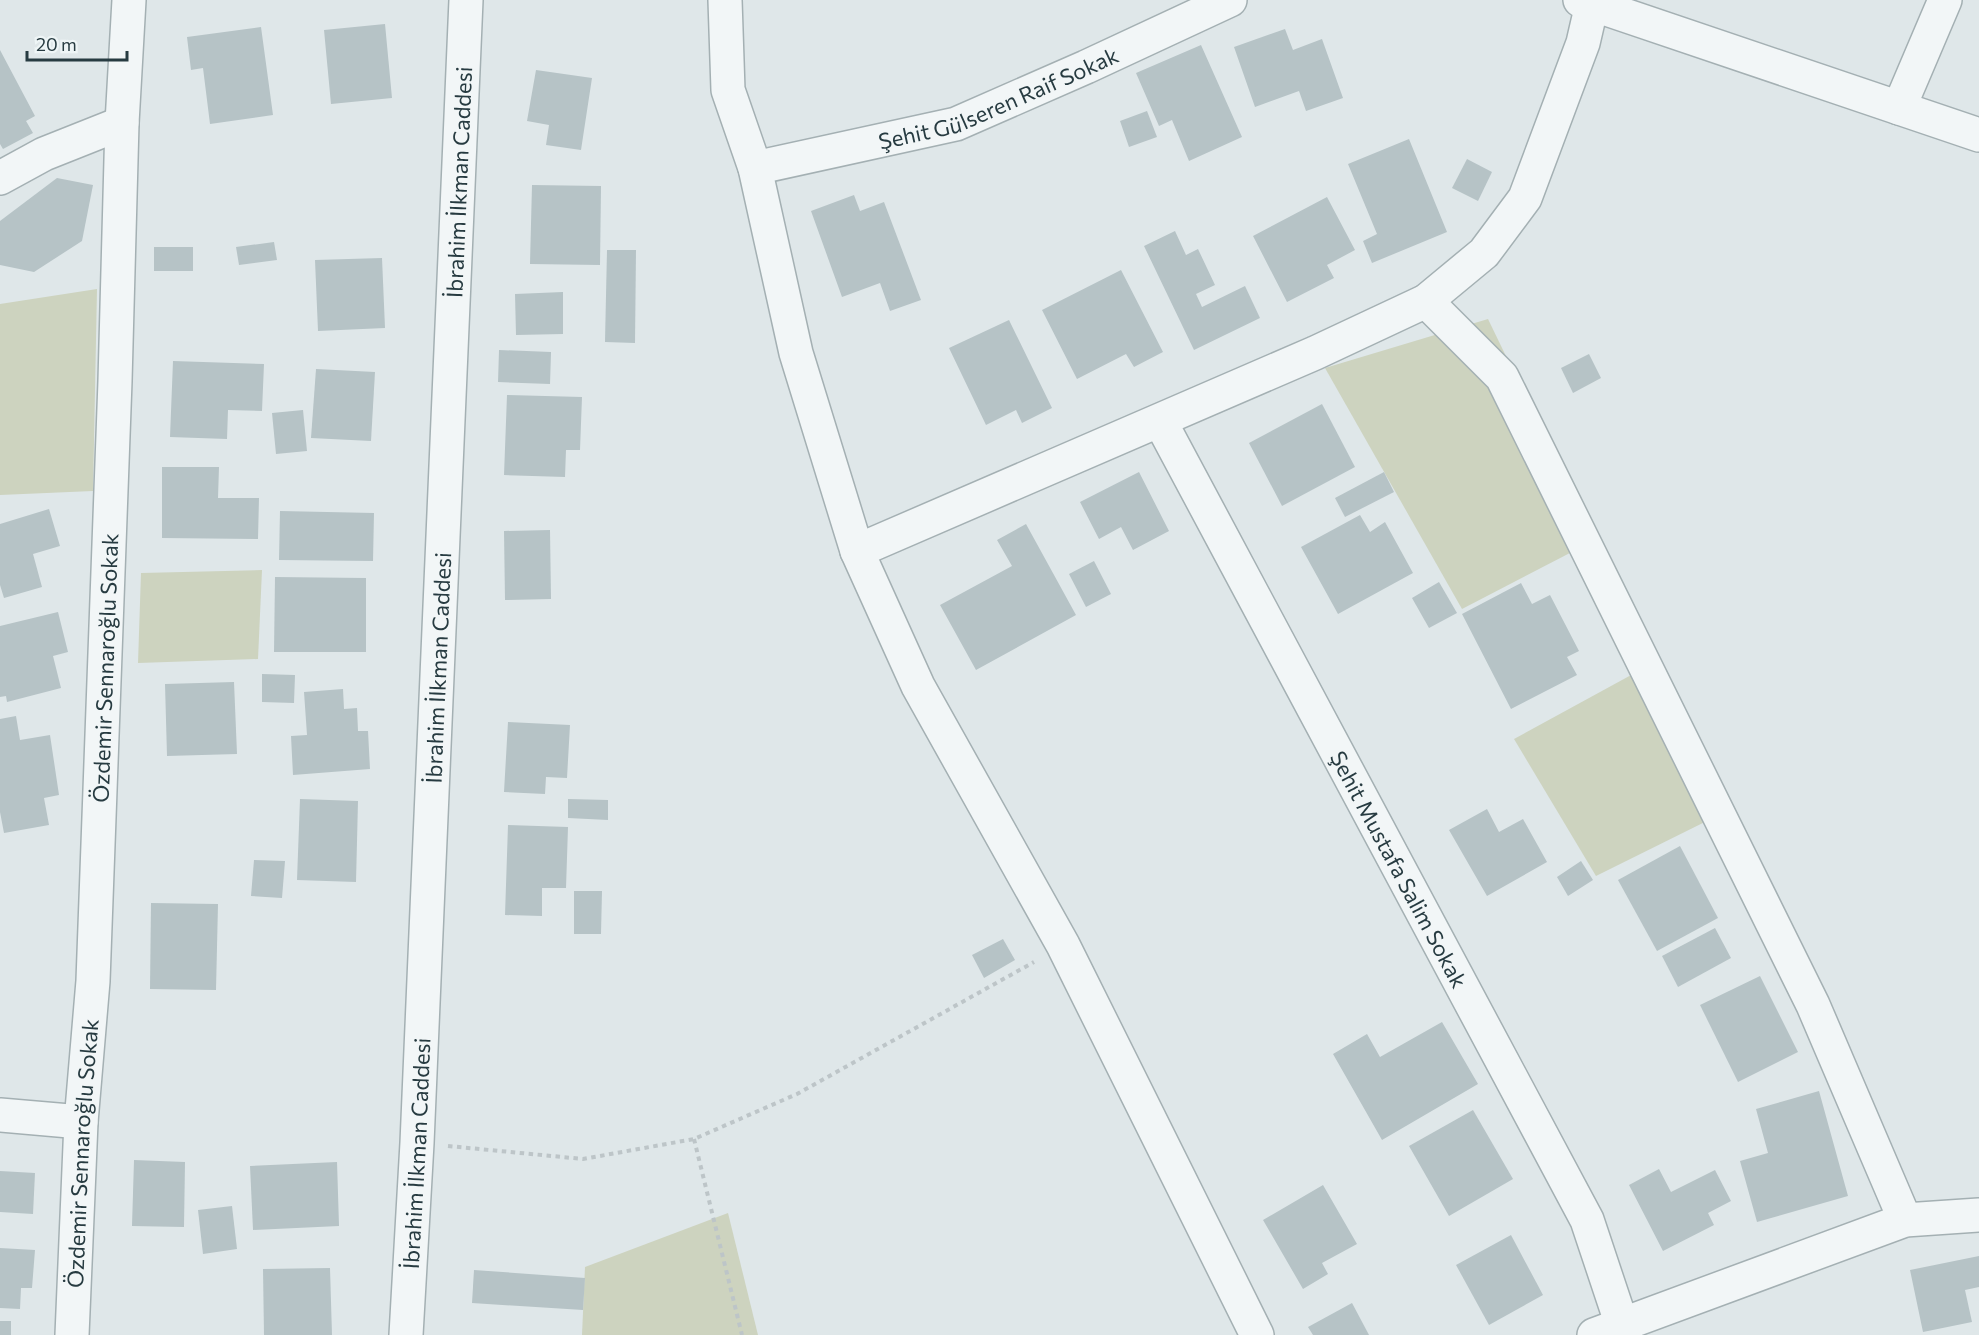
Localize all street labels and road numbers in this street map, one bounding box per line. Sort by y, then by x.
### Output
street label: Şehit Gülseren Raif Sokak [876,41,1122,154]
street label: İbrahim İlkman Caddesi [440,66,477,298]
street label: Özdemir Sennaroğlu Sokak [86,533,123,803]
street label: İbrahim İlkman Caddesi [419,552,456,784]
street label: Şehit Mustafa Salim Sokak [1325,746,1474,992]
street label: Özdemir Sennaroğlu Sokak [61,1018,103,1288]
street label: İbrahim İlkman Caddesi [396,1037,435,1270]

